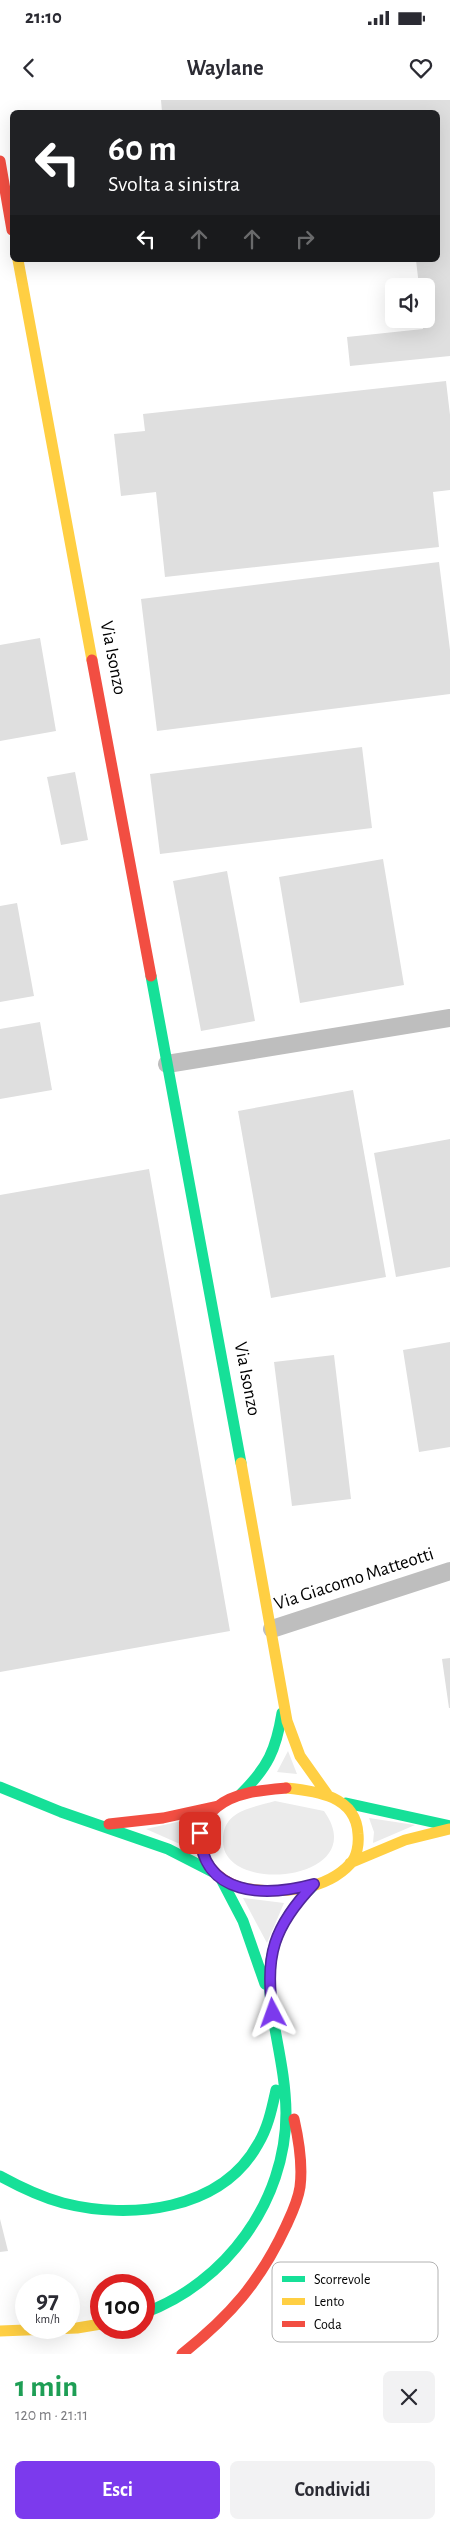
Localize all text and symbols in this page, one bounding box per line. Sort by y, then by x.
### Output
text: 21:10 [25,8,62,27]
icon: back [15,54,43,82]
icon: heart [407,54,435,82]
text: Waylane [186,57,264,79]
icon: left [25,130,90,195]
text: 60 m [108,132,177,167]
text: Svolta a sinistra [108,173,240,195]
icon: left [132,225,160,253]
icon: ahead [185,225,213,253]
icon: ahead [238,225,266,253]
icon: right [291,225,319,253]
map controls [385,278,435,328]
button: sound [385,278,435,328]
street label: Via Isonzo [97,619,129,697]
street label: Via Isonzo [231,1340,263,1418]
street label: Via Giacomo Matteotti [272,1544,436,1614]
pin [179,1812,221,1854]
icon: arrive [186,1819,214,1847]
position arrow [246,1986,298,2038]
legend [272,2262,438,2342]
text: Scorrevole [314,2273,370,2287]
speed limit sign: 100 [90,2274,155,2339]
text: 97 [36,2288,59,2313]
text: Lento [314,2295,345,2309]
text: km/h [35,2313,60,2325]
text: Coda [314,2318,342,2332]
button: close [383,2371,435,2423]
text: 1 min [15,2372,78,2402]
text: 120 m · 21:11 [15,2407,88,2423]
button: Esci [15,2461,220,2519]
button: Condividi [230,2461,435,2519]

